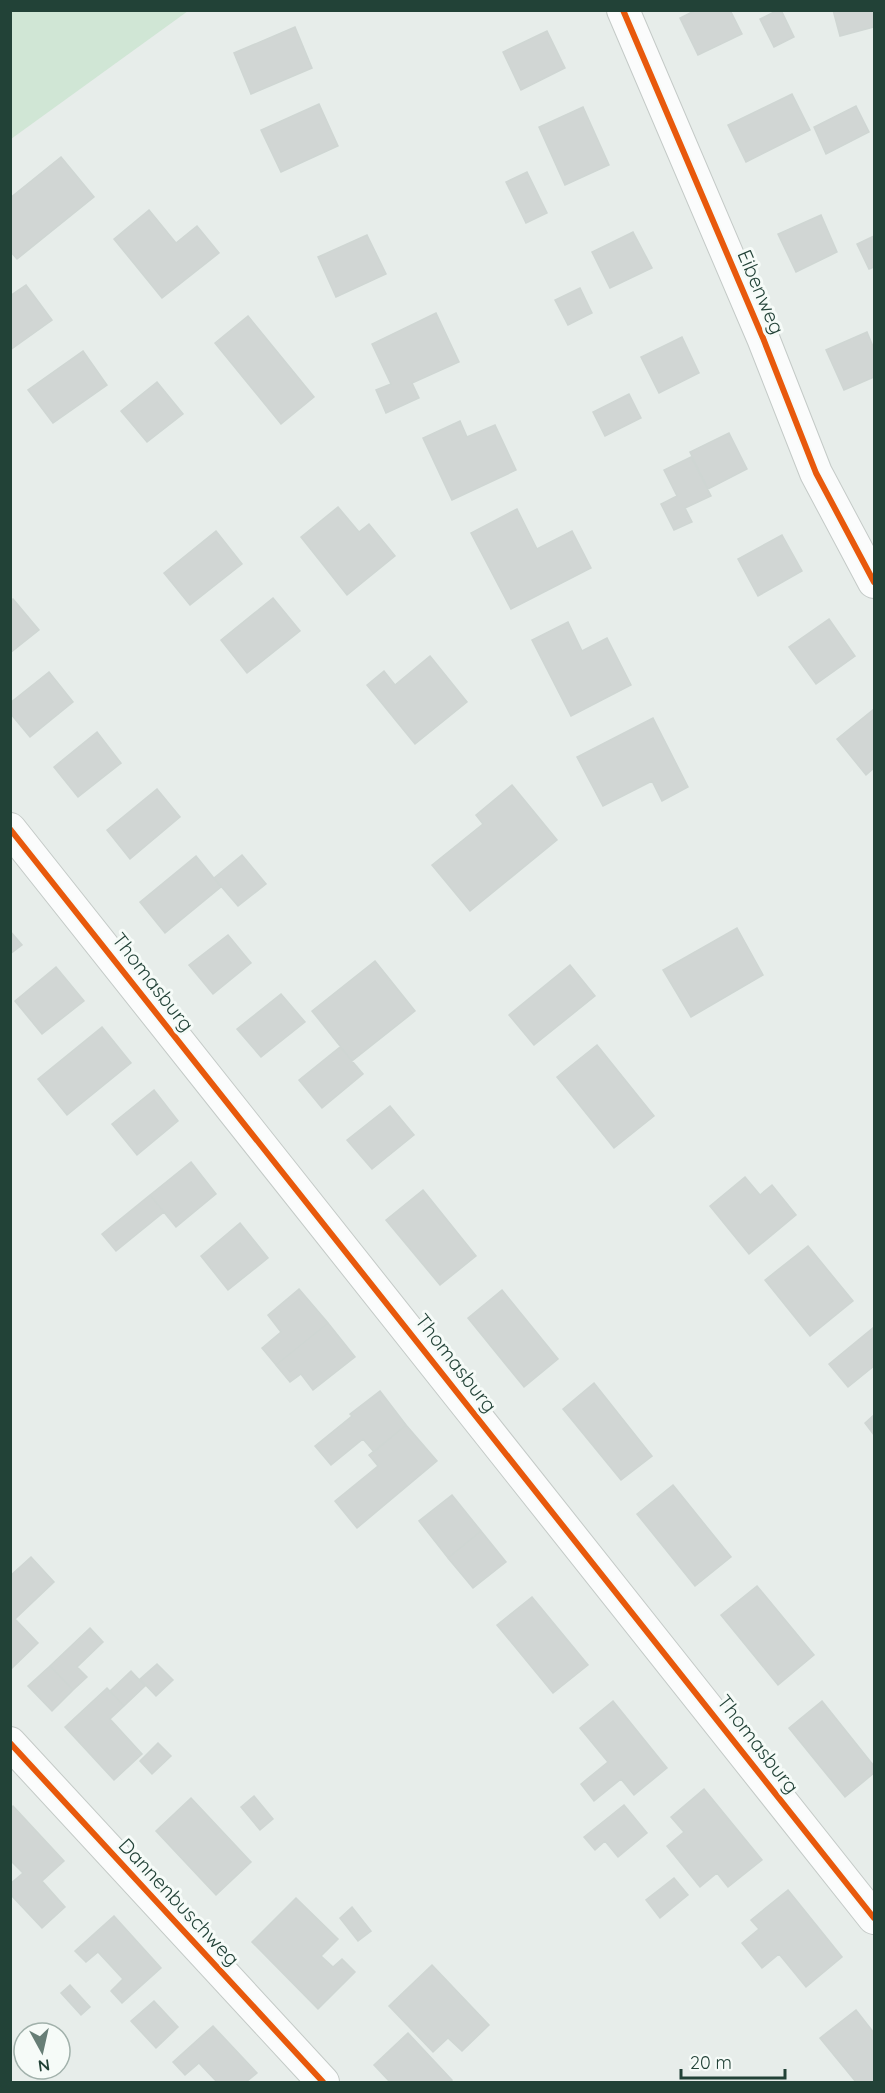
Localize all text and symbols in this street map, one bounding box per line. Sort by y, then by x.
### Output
street label: Eibenweg [732,246,790,338]
street label: Thomasburg [107,927,200,1036]
street label: Thomasburg [410,1308,503,1417]
street label: Thomasburg [712,1689,805,1798]
street label: Dannenbuschweg [114,1833,245,1971]
north arrow [12,2021,72,2081]
scale bar [681,2042,784,2080]
text: 20 m [690,2051,732,2074]
text: N [37,2055,51,2077]

